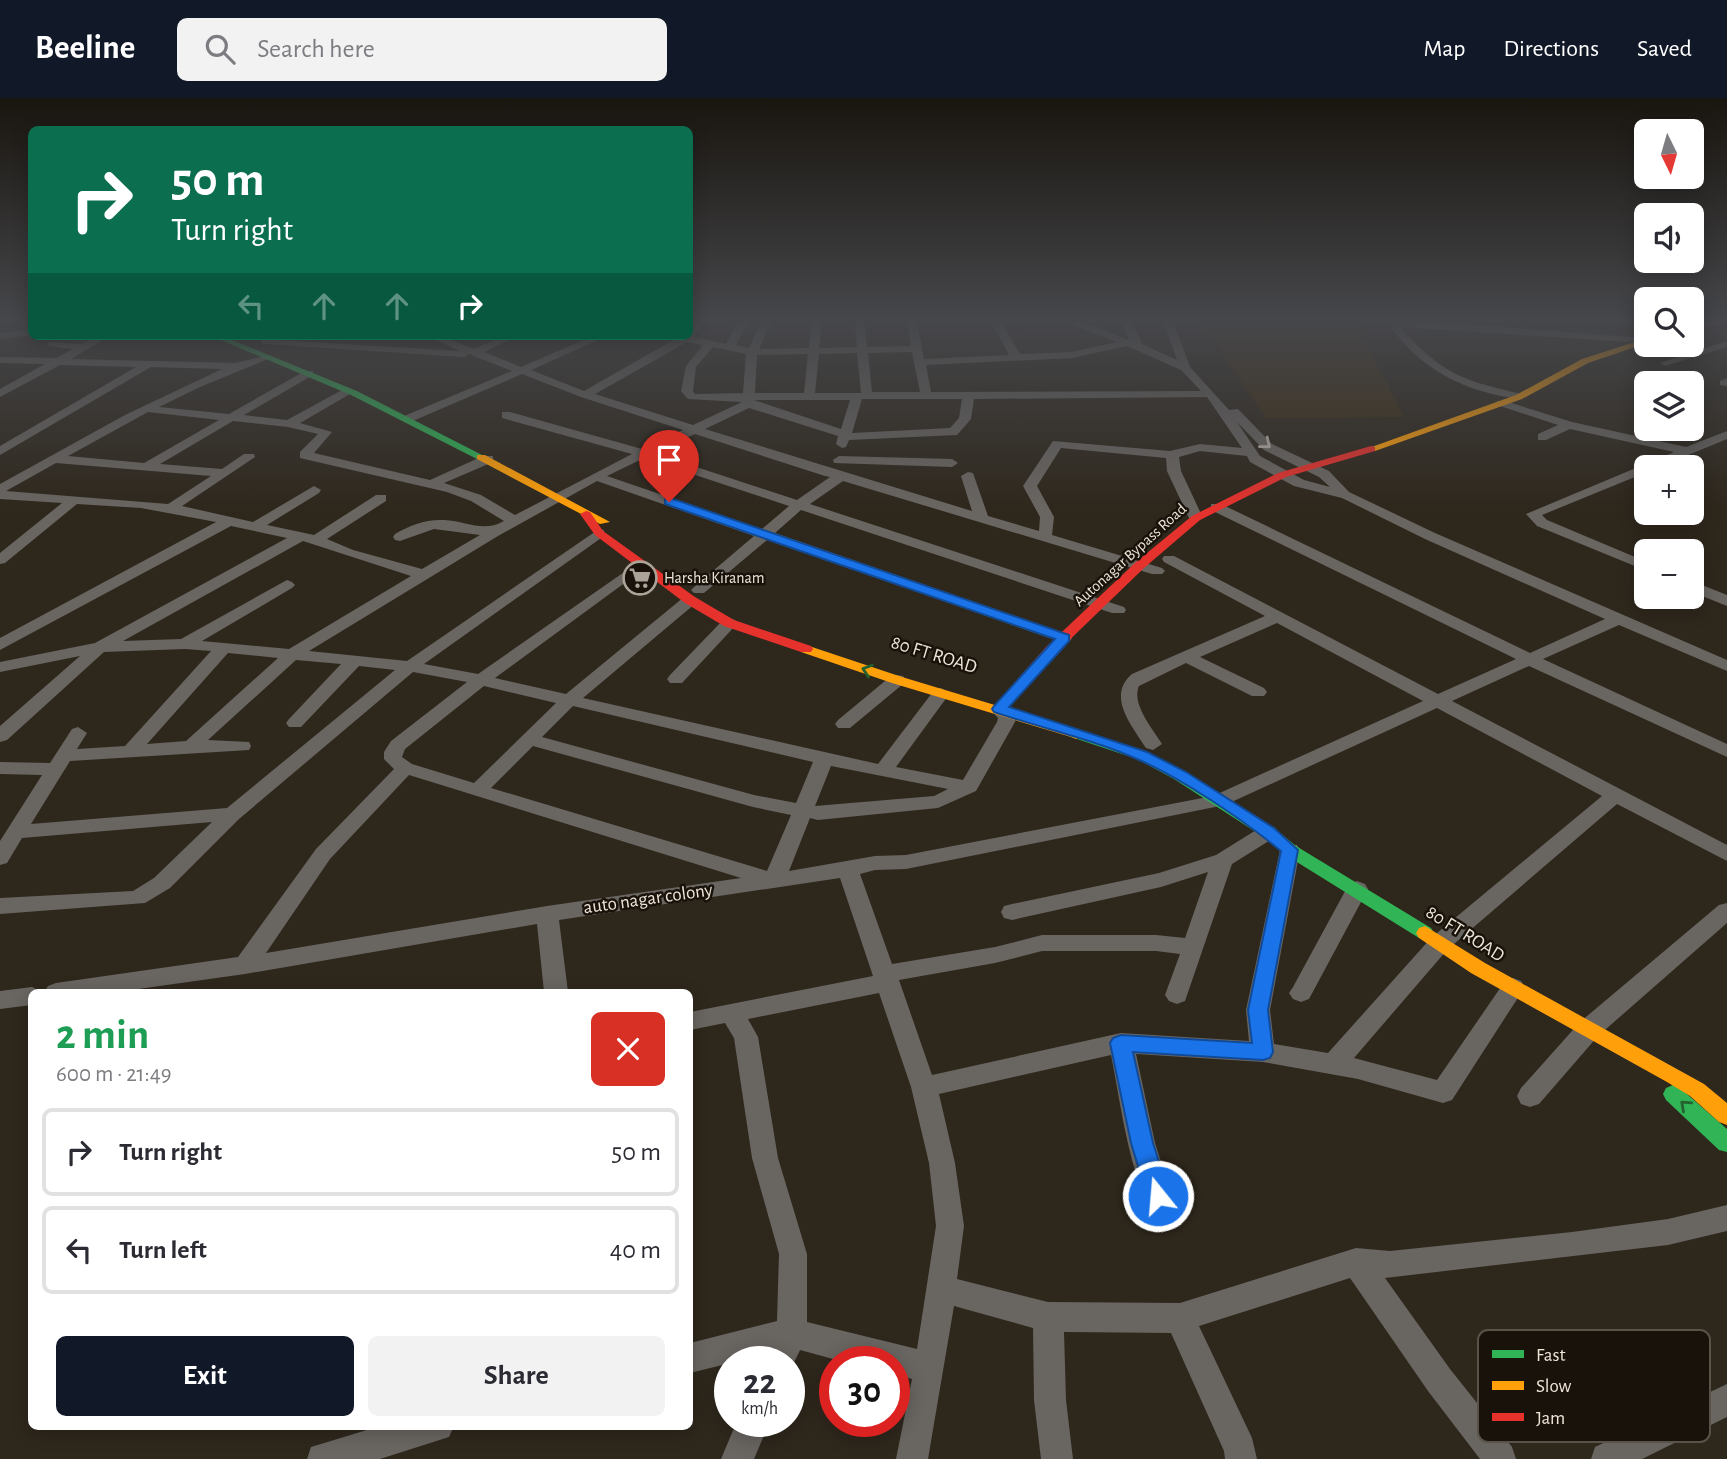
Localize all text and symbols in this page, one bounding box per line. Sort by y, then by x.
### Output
search box [177,18,667,81]
icon: search [201,30,239,68]
text: Beeline [35,32,135,65]
text: Search here [257,36,375,62]
text: Map [1423,37,1465,61]
text: Directions [1503,37,1599,61]
text: Saved [1637,37,1692,61]
north arrow [1634,119,1704,189]
map controls [1634,119,1704,609]
icon: right [56,154,147,245]
text: 50 m [171,156,265,205]
button: sound [1634,203,1704,273]
text: Turn right [171,214,293,246]
icon: left [232,287,270,325]
icon: ahead [305,287,343,325]
icon: ahead [378,287,416,325]
icon: right [451,287,489,325]
button: search [1634,287,1704,357]
button: layers [1634,371,1704,441]
pin [639,430,699,502]
one-way arrow [1259,436,1271,449]
icon: arrive [650,441,688,479]
button: + [1634,455,1704,525]
street label: Autonagar Bypass Road [1071,500,1190,610]
button: − [1634,539,1704,609]
supermarket icon: Harsha Kiranam [621,559,659,597]
place label: Harsha Kiranam [664,570,764,586]
street label: 80 FT ROAD [889,633,979,677]
one-way arrow [861,664,873,678]
street label: auto nagar colony [582,881,714,917]
street label: 80 FT ROAD [1422,902,1508,966]
button: close [591,1012,665,1086]
text: 2 min [56,1014,149,1056]
text: 600 m · 21:49 [56,1063,172,1086]
one-way arrow [1680,1100,1693,1113]
icon: right [60,1133,98,1171]
text: Turn right [119,1139,222,1165]
text: 50 m [611,1139,661,1165]
position arrow [1121,1159,1195,1233]
icon: left [60,1231,98,1269]
text: Turn left [119,1237,207,1263]
text: 40 m [610,1237,661,1263]
legend [1478,1330,1710,1442]
button: Exit [56,1336,354,1416]
button: Share [368,1336,665,1416]
speed limit sign: 30 [819,1346,910,1437]
text: Fast [1536,1346,1566,1365]
text: 22 [743,1365,776,1400]
text: Slow [1536,1377,1572,1396]
text: km/h [741,1400,778,1418]
text: Jam [1536,1409,1565,1428]

